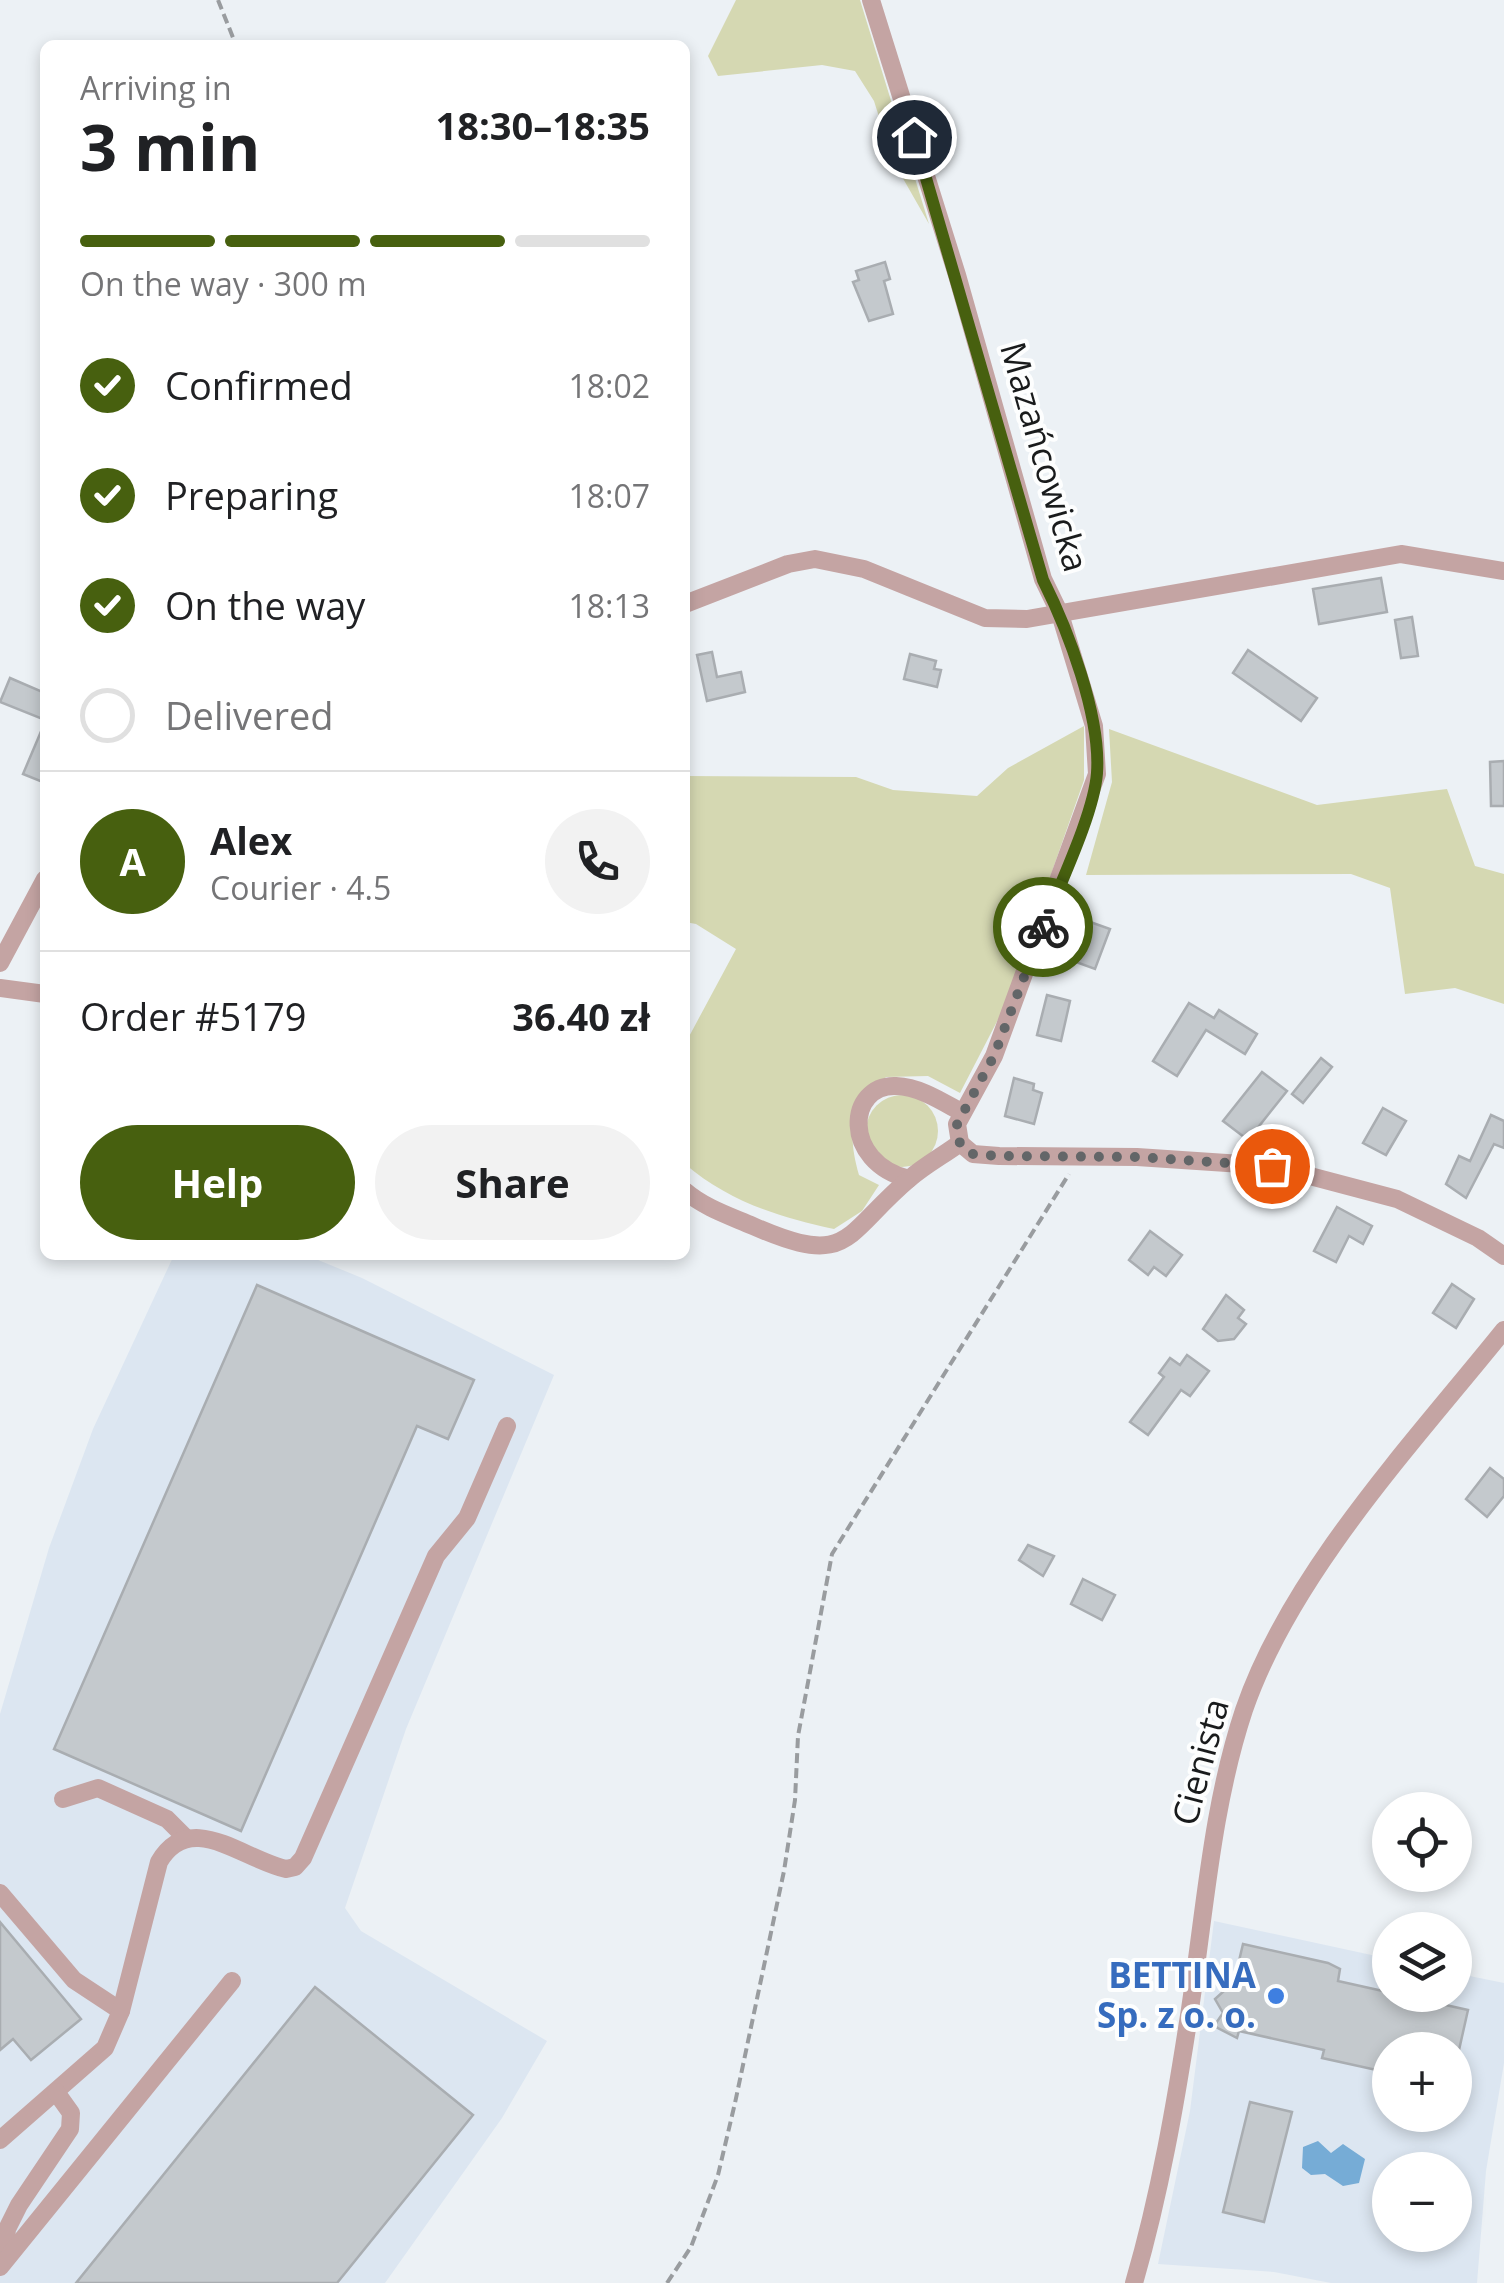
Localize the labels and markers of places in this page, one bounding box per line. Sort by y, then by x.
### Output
pin [872,95,957,180]
pin [1230,1124,1315,1209]
place label: BETTINA Sp. z o. o. [1097,1951,1257,2038]
marker: BETTINA Sp. z o. o. [1265,1985,1287,2007]

